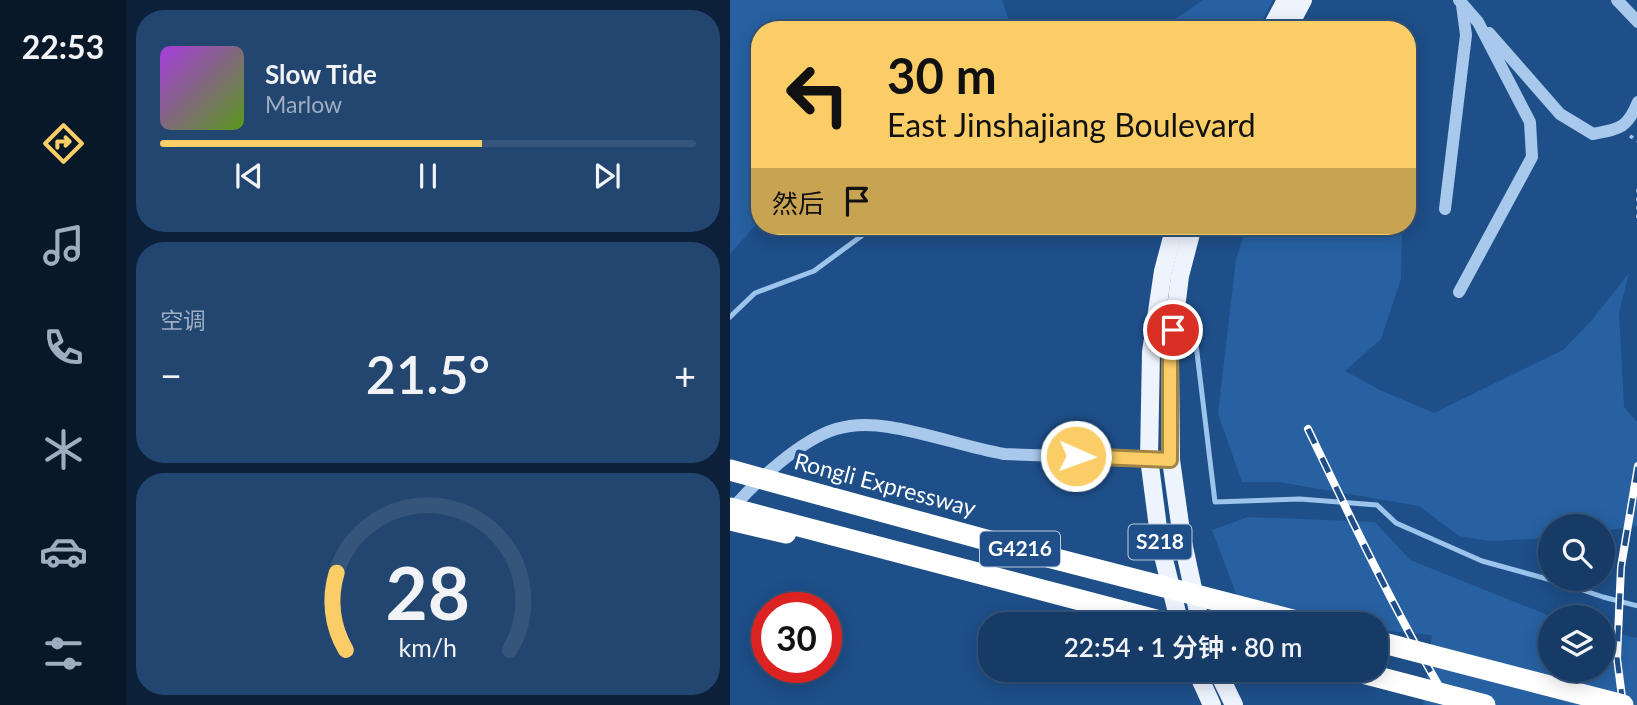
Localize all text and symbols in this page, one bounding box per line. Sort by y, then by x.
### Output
text: 22:53 [22,27,104,66]
text: 30 m [887,46,997,104]
icon: left [772,49,863,140]
text: Slow Tide [265,58,377,90]
text: Marlow [265,90,342,118]
text: East Jinshajiang Boulevard [887,105,1256,144]
icon: directions [39,119,88,168]
icon: previous [230,157,268,195]
icon: pause [409,157,447,195]
icon: next [588,157,626,195]
icon: arrive [838,182,876,220]
text: 然后 [772,187,824,219]
icon: music [39,221,88,270]
pin [1143,300,1203,360]
text: 空调 [160,306,206,334]
icon: arrive [1154,311,1192,349]
icon: phone [39,323,88,372]
text: 21.5° [366,343,490,405]
text: − [160,352,182,398]
text: + [674,352,696,398]
position arrow [1039,419,1113,493]
icon: climate [39,425,88,474]
street label: Rongli Expressway [791,446,979,522]
map controls [1538,514,1615,682]
button: search [1538,514,1615,591]
road number: S218 [1128,524,1192,560]
icon: car [39,527,88,576]
road number: G4216 [980,532,1060,566]
text: 28 [386,549,470,637]
speed limit sign: 30 [751,592,842,683]
button: layers [1538,605,1615,682]
icon: filters [39,629,88,678]
text: 22:54 · 1 分钟 · 80 m [1064,631,1302,663]
text: km/h [399,632,457,662]

